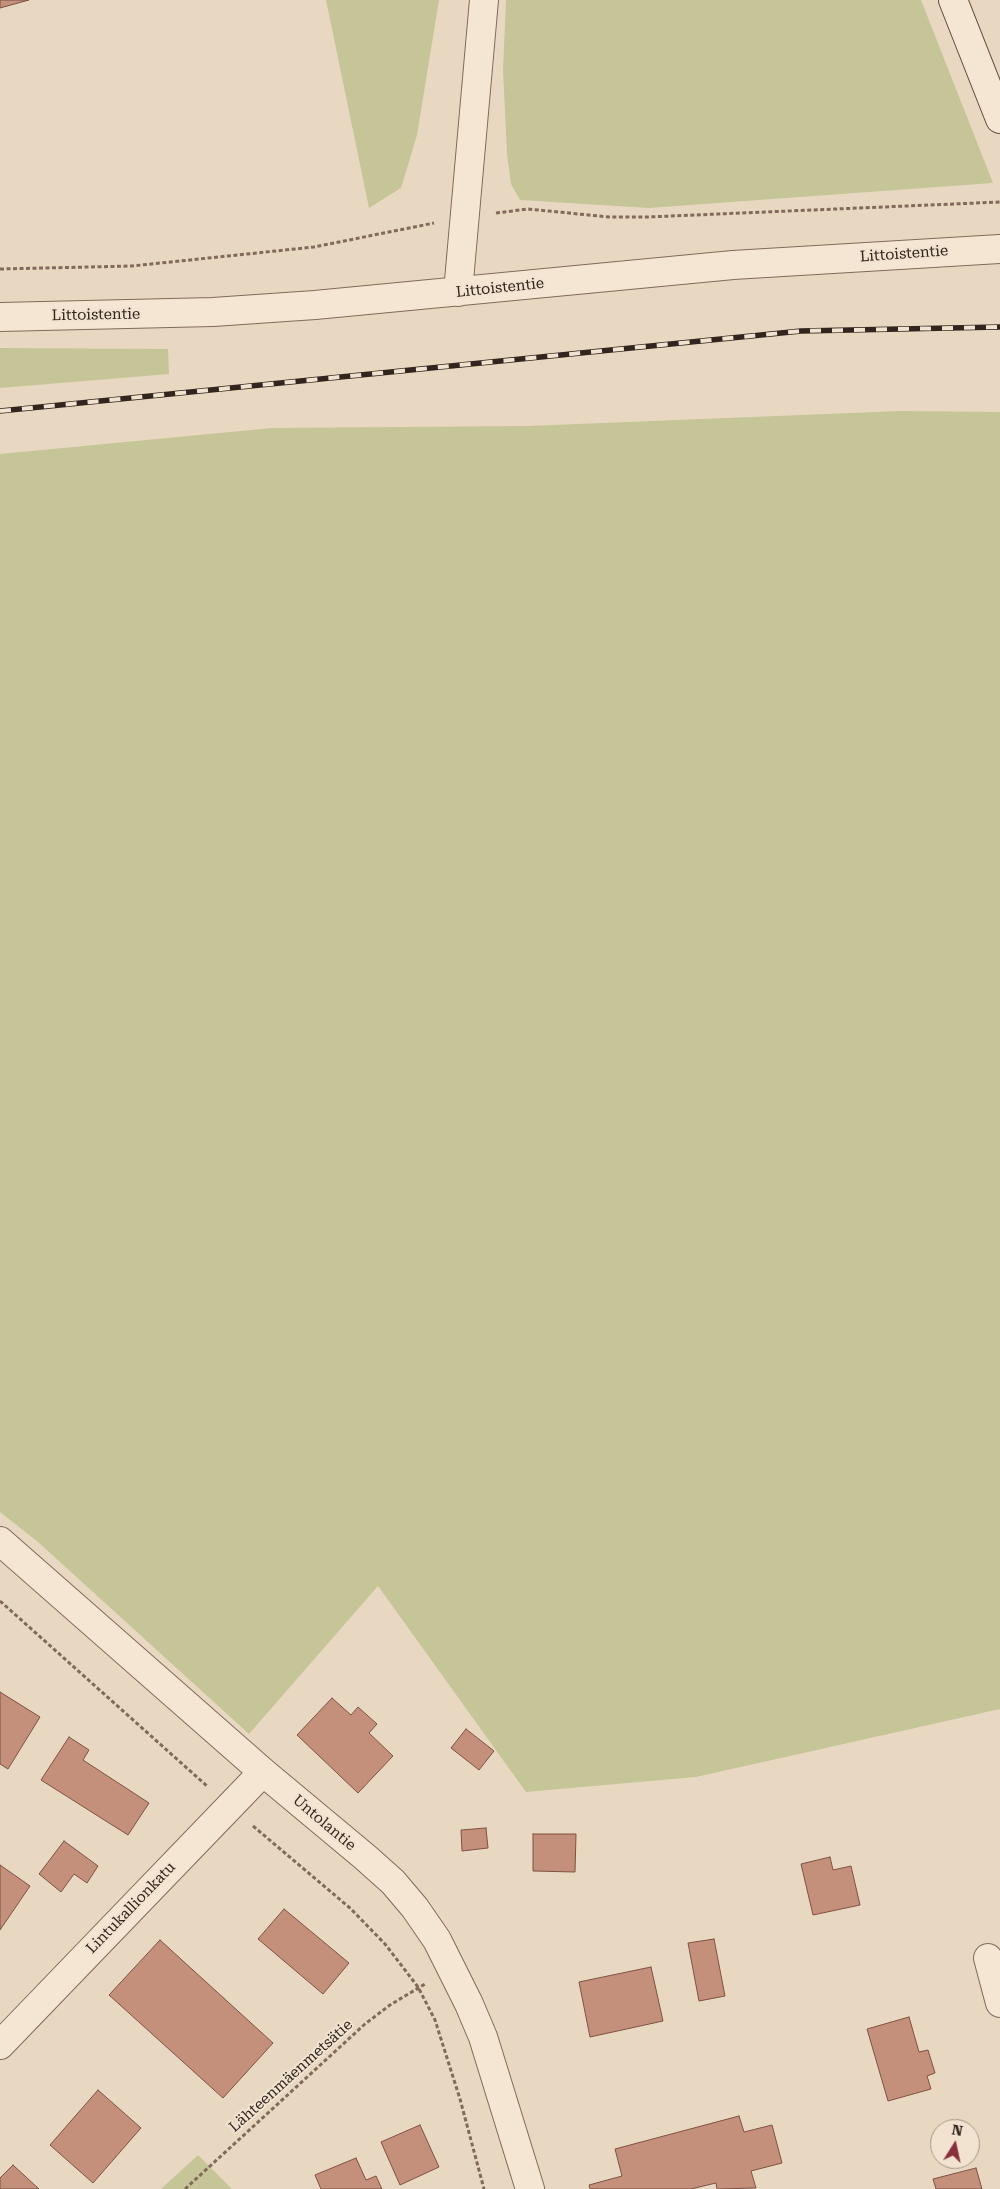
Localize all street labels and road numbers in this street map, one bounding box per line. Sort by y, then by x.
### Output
street label: Littoistentie [859,242,949,266]
street label: Littoistentie [455,274,545,302]
street label: Littoistentie [52,305,140,325]
street label: Untolantie [289,1791,359,1855]
street label: Lintukallionkatu [83,1858,179,1958]
street label: Lähteenmäenmetsätie [226,2016,356,2136]

